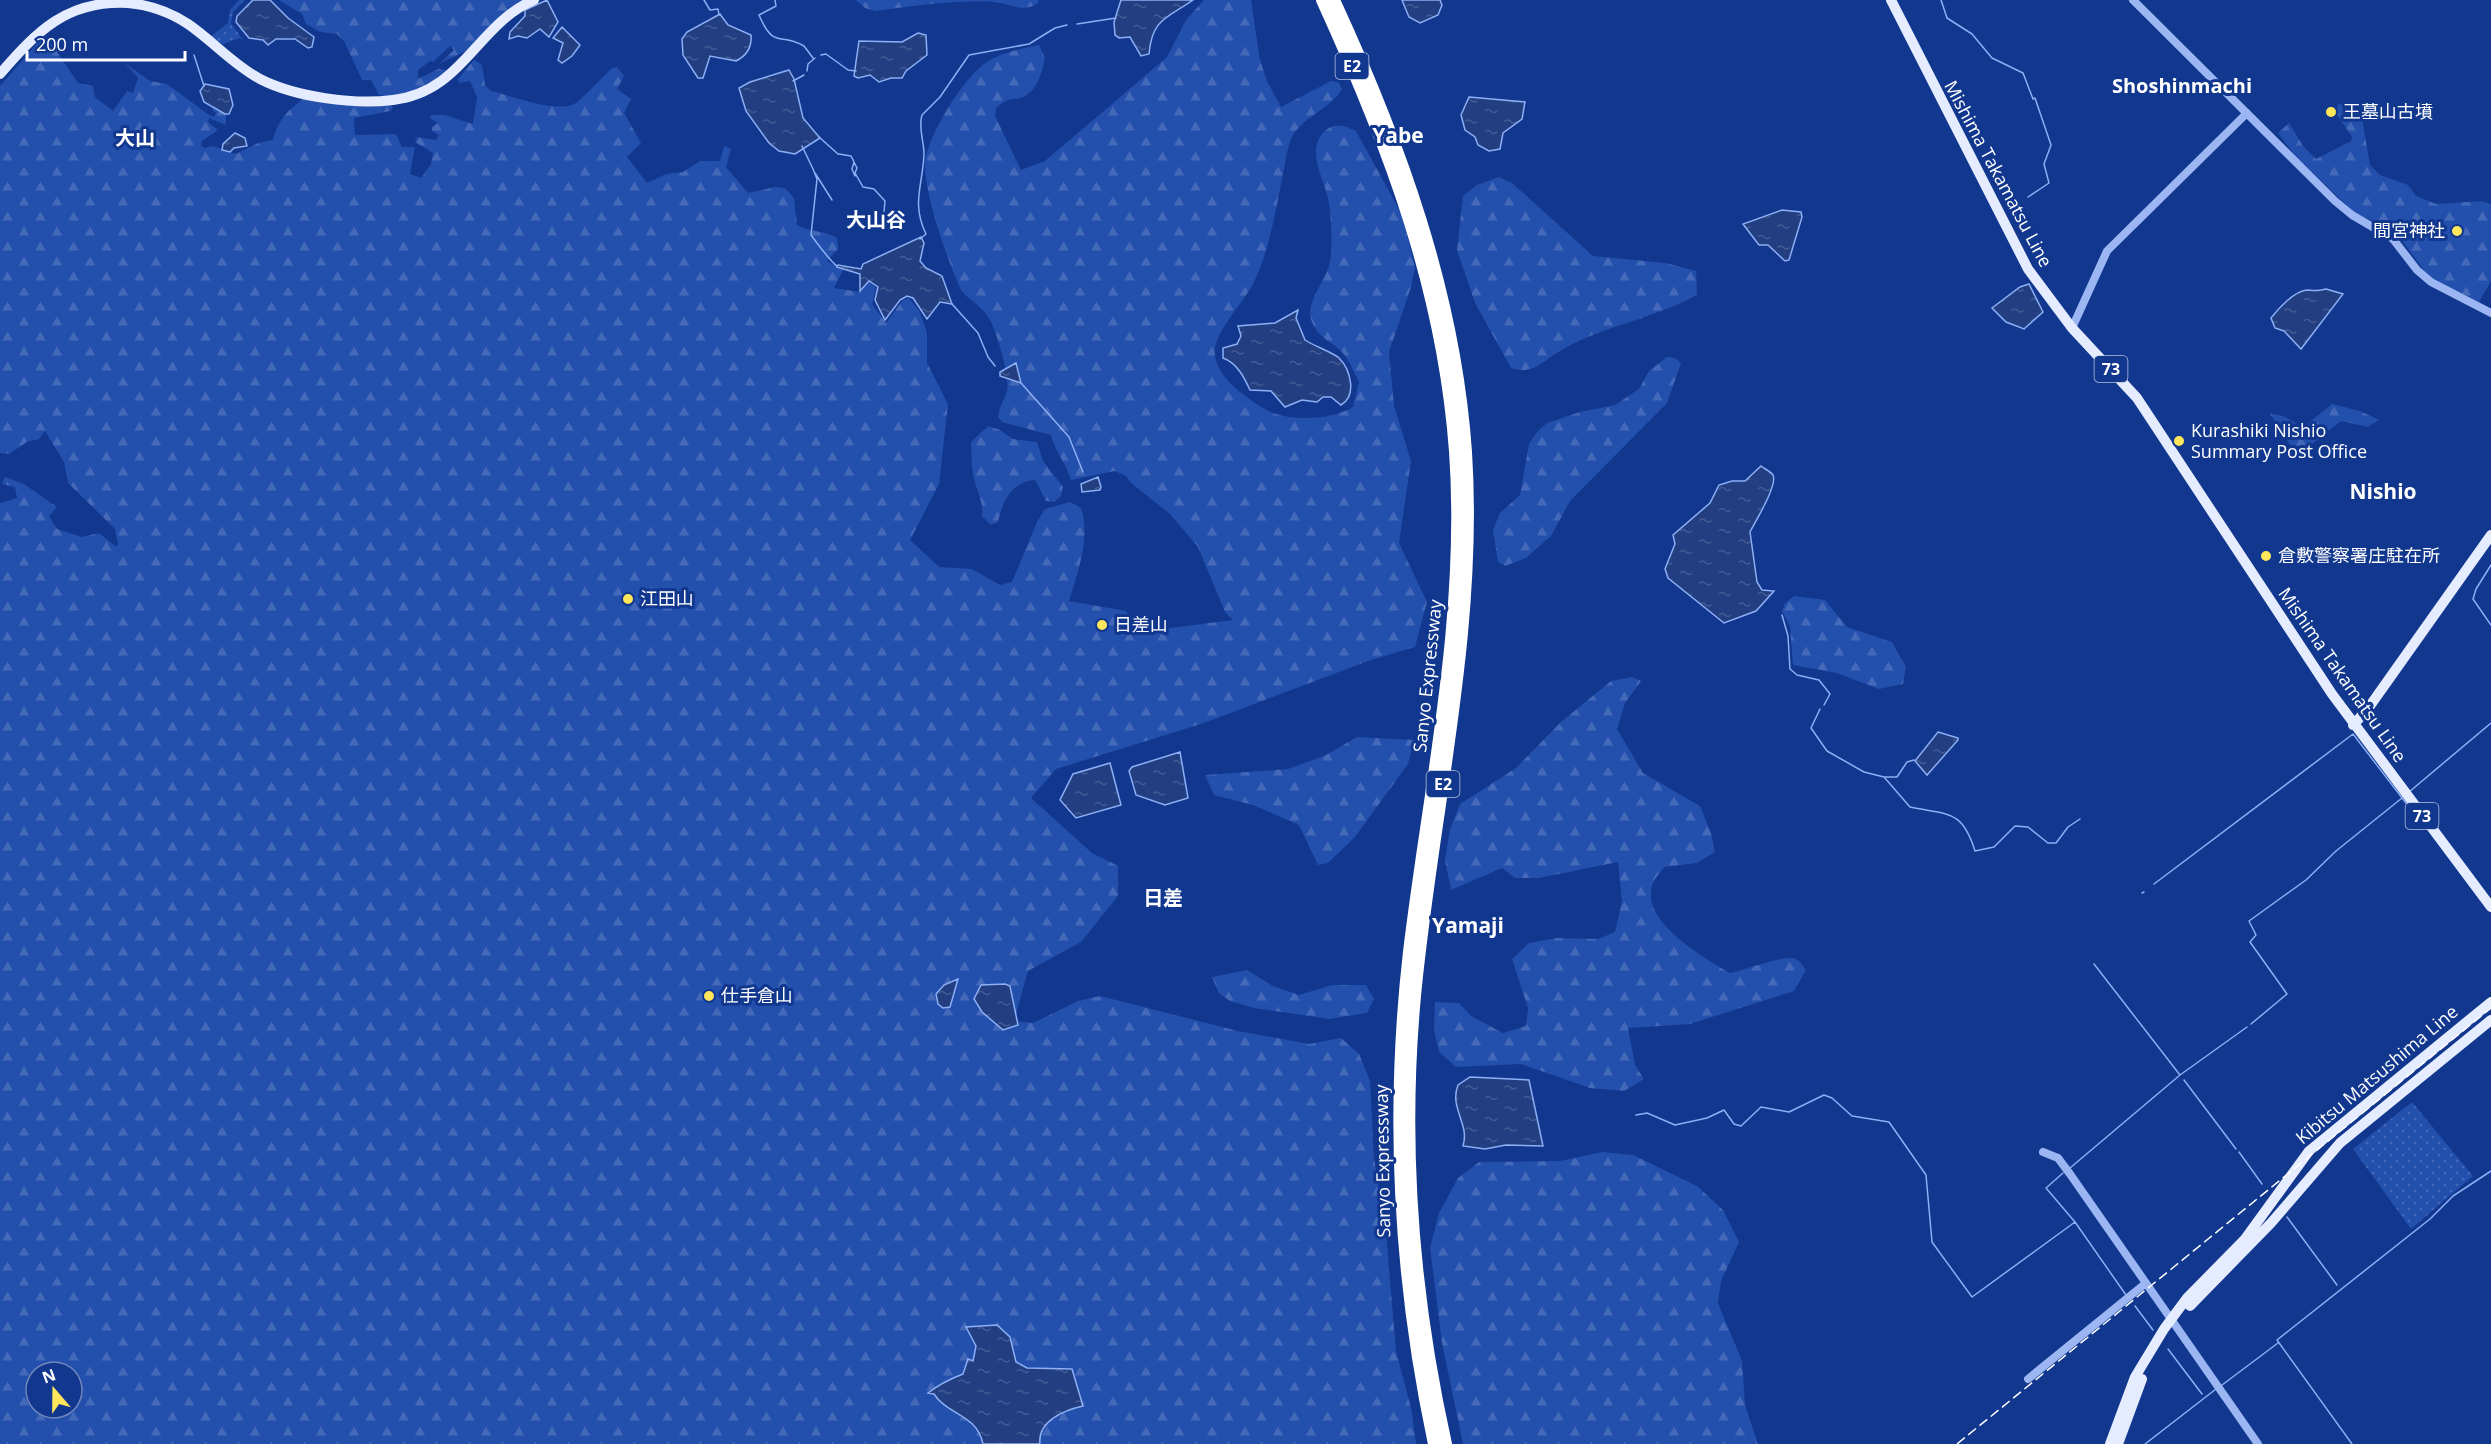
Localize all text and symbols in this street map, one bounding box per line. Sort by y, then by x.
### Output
scale bar [27,24,184,62]
text: 200 m [36,32,88,56]
road number: E2 [1336,53,1368,79]
district label: Shoshinmachi [2112,72,2252,99]
street label: Mishima Takamatsu Line [1939,76,2058,271]
place label: 王墓山古墳 [2343,99,2433,123]
marker: 王墓山古墳 [2324,105,2338,119]
district label: Yabe [1372,121,1424,149]
district label: 大山 [115,124,155,151]
district label: 大山谷 [846,206,906,233]
place label: 間宮神社 [2373,218,2445,242]
marker: 間宮神社 [2450,224,2464,238]
road number: 73 [2094,356,2128,382]
place label: Kurashiki Nishio Summary Post Office [2191,418,2367,463]
marker: Kurashiki Nishio Summary Post Office [2172,434,2186,448]
district label: Nishio [2349,477,2417,505]
place label: 倉敷警察署庄駐在所 [2278,543,2440,567]
marker: 倉敷警察署庄駐在所 [2259,549,2273,563]
street label: Mishima Takamatsu Line [2273,582,2412,767]
place label: 江田山 [640,586,694,610]
marker: 江田山 [621,592,635,606]
street label: Sanyo Expressway [1407,597,1447,753]
place label: 日差山 [1114,612,1168,636]
marker: 日差山 [1095,618,1109,632]
road number: E2 [1426,771,1460,797]
road number: 73 [2406,803,2438,829]
district label: 日差 [1143,884,1183,911]
district label: Yamaji [1432,911,1504,939]
place label: 仕手倉山 [721,983,793,1007]
marker: 仕手倉山 [702,989,716,1003]
street label: Kibitsu Matsushima Line [2290,999,2462,1149]
street label: Sanyo Expressway [1369,1083,1395,1238]
north arrow [24,1360,84,1420]
text: N [39,1363,59,1388]

